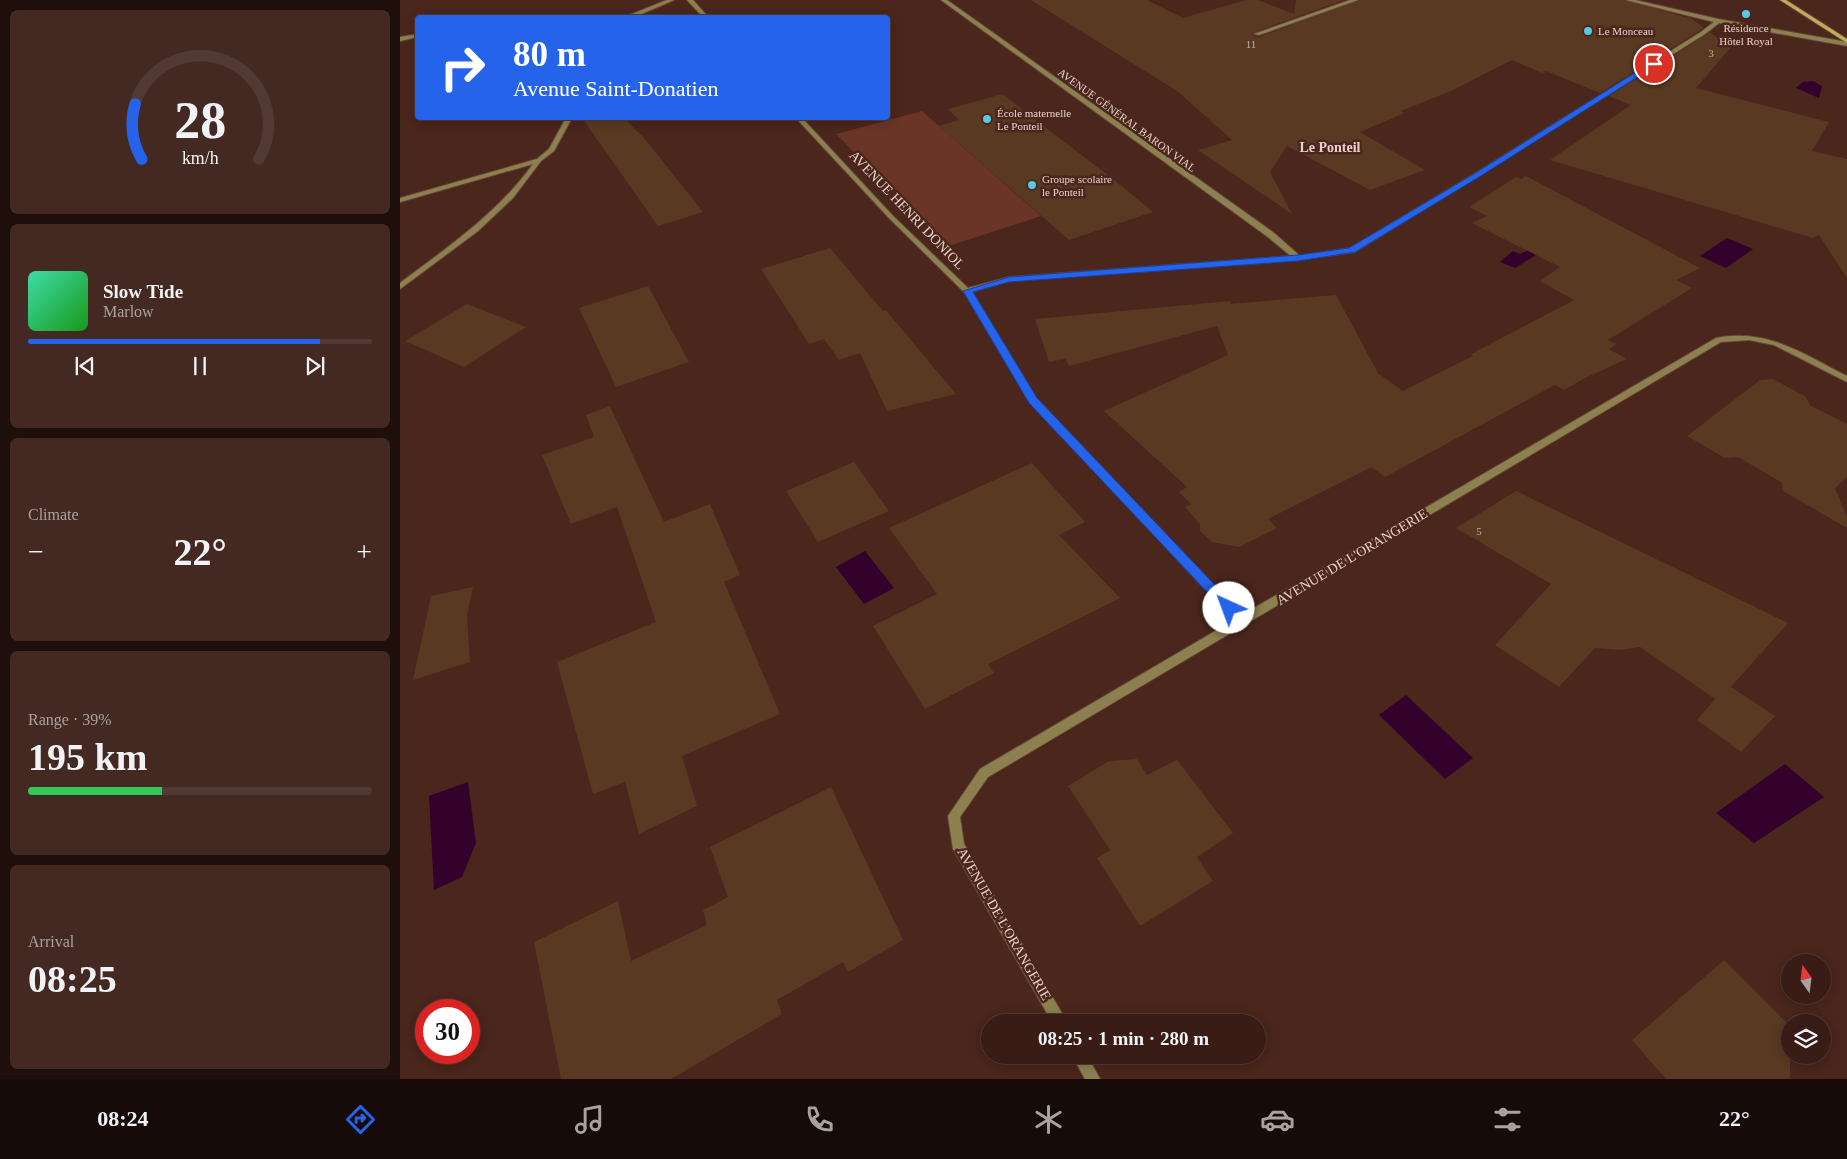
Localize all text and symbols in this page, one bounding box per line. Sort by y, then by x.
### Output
marker: Résidence Hôtel Royal [1740,8,1752,20]
place label: Résidence Hôtel Royal [1719,22,1773,47]
marker: Le Monceau [1582,25,1594,37]
place label: Le Monceau [1598,25,1654,37]
icon: right [430,35,495,100]
text: 80 m [513,35,586,74]
house number: 11 [1246,38,1256,50]
pin [1633,43,1675,85]
house number: 3 [1708,47,1714,59]
icon: arrive [1640,50,1668,78]
street label: AVENUE GÉNÉRAL BARON VIAL [1056,66,1199,174]
text: Avenue Saint-Donatien [513,76,718,101]
text: 28 [174,92,226,149]
place label: École maternelle Le Ponteil [997,107,1071,132]
marker: École maternelle Le Ponteil [981,113,993,125]
district label: Le Ponteil [1299,140,1361,155]
text: km/h [182,148,218,168]
street label: AVENUE HENRI DONIOL [846,148,968,272]
place label: Groupe scolaire le Ponteil [1042,173,1112,198]
marker: Groupe scolaire le Ponteil [1026,179,1038,191]
text: Slow Tide [103,281,183,302]
text: Marlow [103,303,154,320]
icon: previous [71,352,99,380]
icon: pause [186,352,214,380]
icon: next [301,352,329,380]
text: Climate [28,506,79,523]
street label: AVENUE DE L'ORANGERIE [1274,506,1430,608]
house number: 5 [1476,525,1482,537]
text: 22° [173,531,227,573]
text: − [28,536,44,567]
text: + [356,536,372,567]
position arrow [1202,581,1254,633]
text: Range · 39% [28,711,112,728]
text: 195 km [28,736,147,778]
street label: AVENUE DE L'ORANGERIE [954,845,1054,1003]
text: Arrival [28,933,74,950]
north arrow [1781,954,1831,1004]
map controls [1781,954,1831,1064]
text: 08:25 [28,958,117,1000]
speed limit sign: 30 [415,999,480,1064]
button: layers [1781,1014,1831,1064]
text: 08:25 · 1 min · 280 m [1038,1028,1209,1049]
icon: directions [343,1102,378,1137]
icon: music [572,1102,607,1137]
icon: phone [802,1102,837,1137]
icon: climate [1031,1102,1066,1137]
icon: car [1260,1102,1295,1137]
icon: filters [1490,1102,1525,1137]
text: 08:24 [97,1106,149,1131]
text: 22° [1719,1106,1750,1131]

